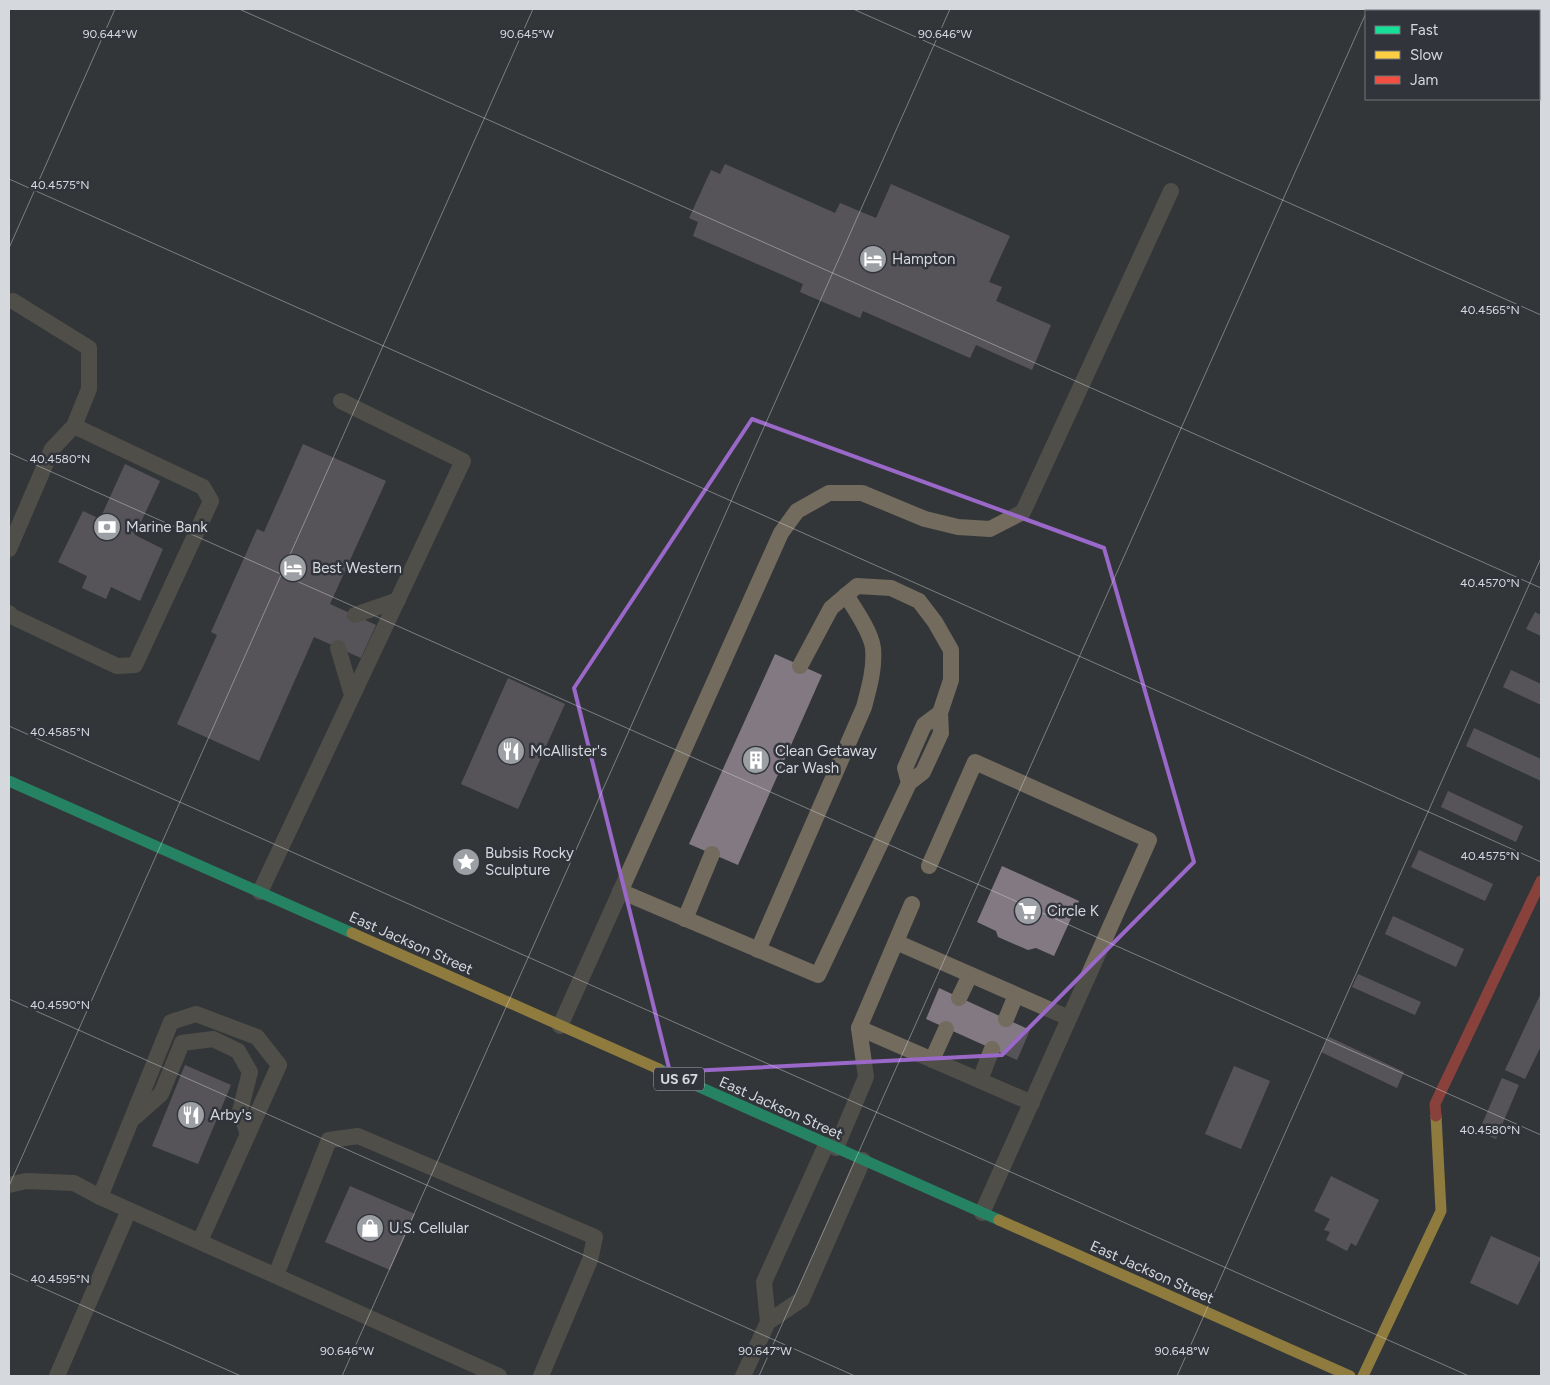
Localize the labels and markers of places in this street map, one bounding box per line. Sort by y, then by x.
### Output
hotel icon: Hampton [858,244,888,274]
place label: Hampton [892,250,955,268]
bank icon: Marine Bank [92,512,122,542]
place label: Marine Bank [126,518,208,536]
hotel icon: Best Western [278,553,308,583]
place label: Best Western [312,559,402,577]
restaurant icon: McAllister's [496,736,526,766]
place label: McAllister's [530,742,607,760]
place label: Clean Getaway Car Wash [775,742,877,777]
building icon: Clean Getaway Car Wash [741,745,771,775]
place label: Bubsis Rocky Sculpture [485,844,574,879]
place icon: Bubsis Rocky Sculpture [451,847,481,877]
supermarket icon: Circle K [1013,896,1043,926]
place label: Circle K [1047,902,1100,920]
restaurant icon: Arby's [176,1100,206,1130]
place label: Arby's [210,1106,252,1124]
shop icon: U.S. Cellular [355,1213,385,1243]
place label: U.S. Cellular [389,1219,469,1237]

